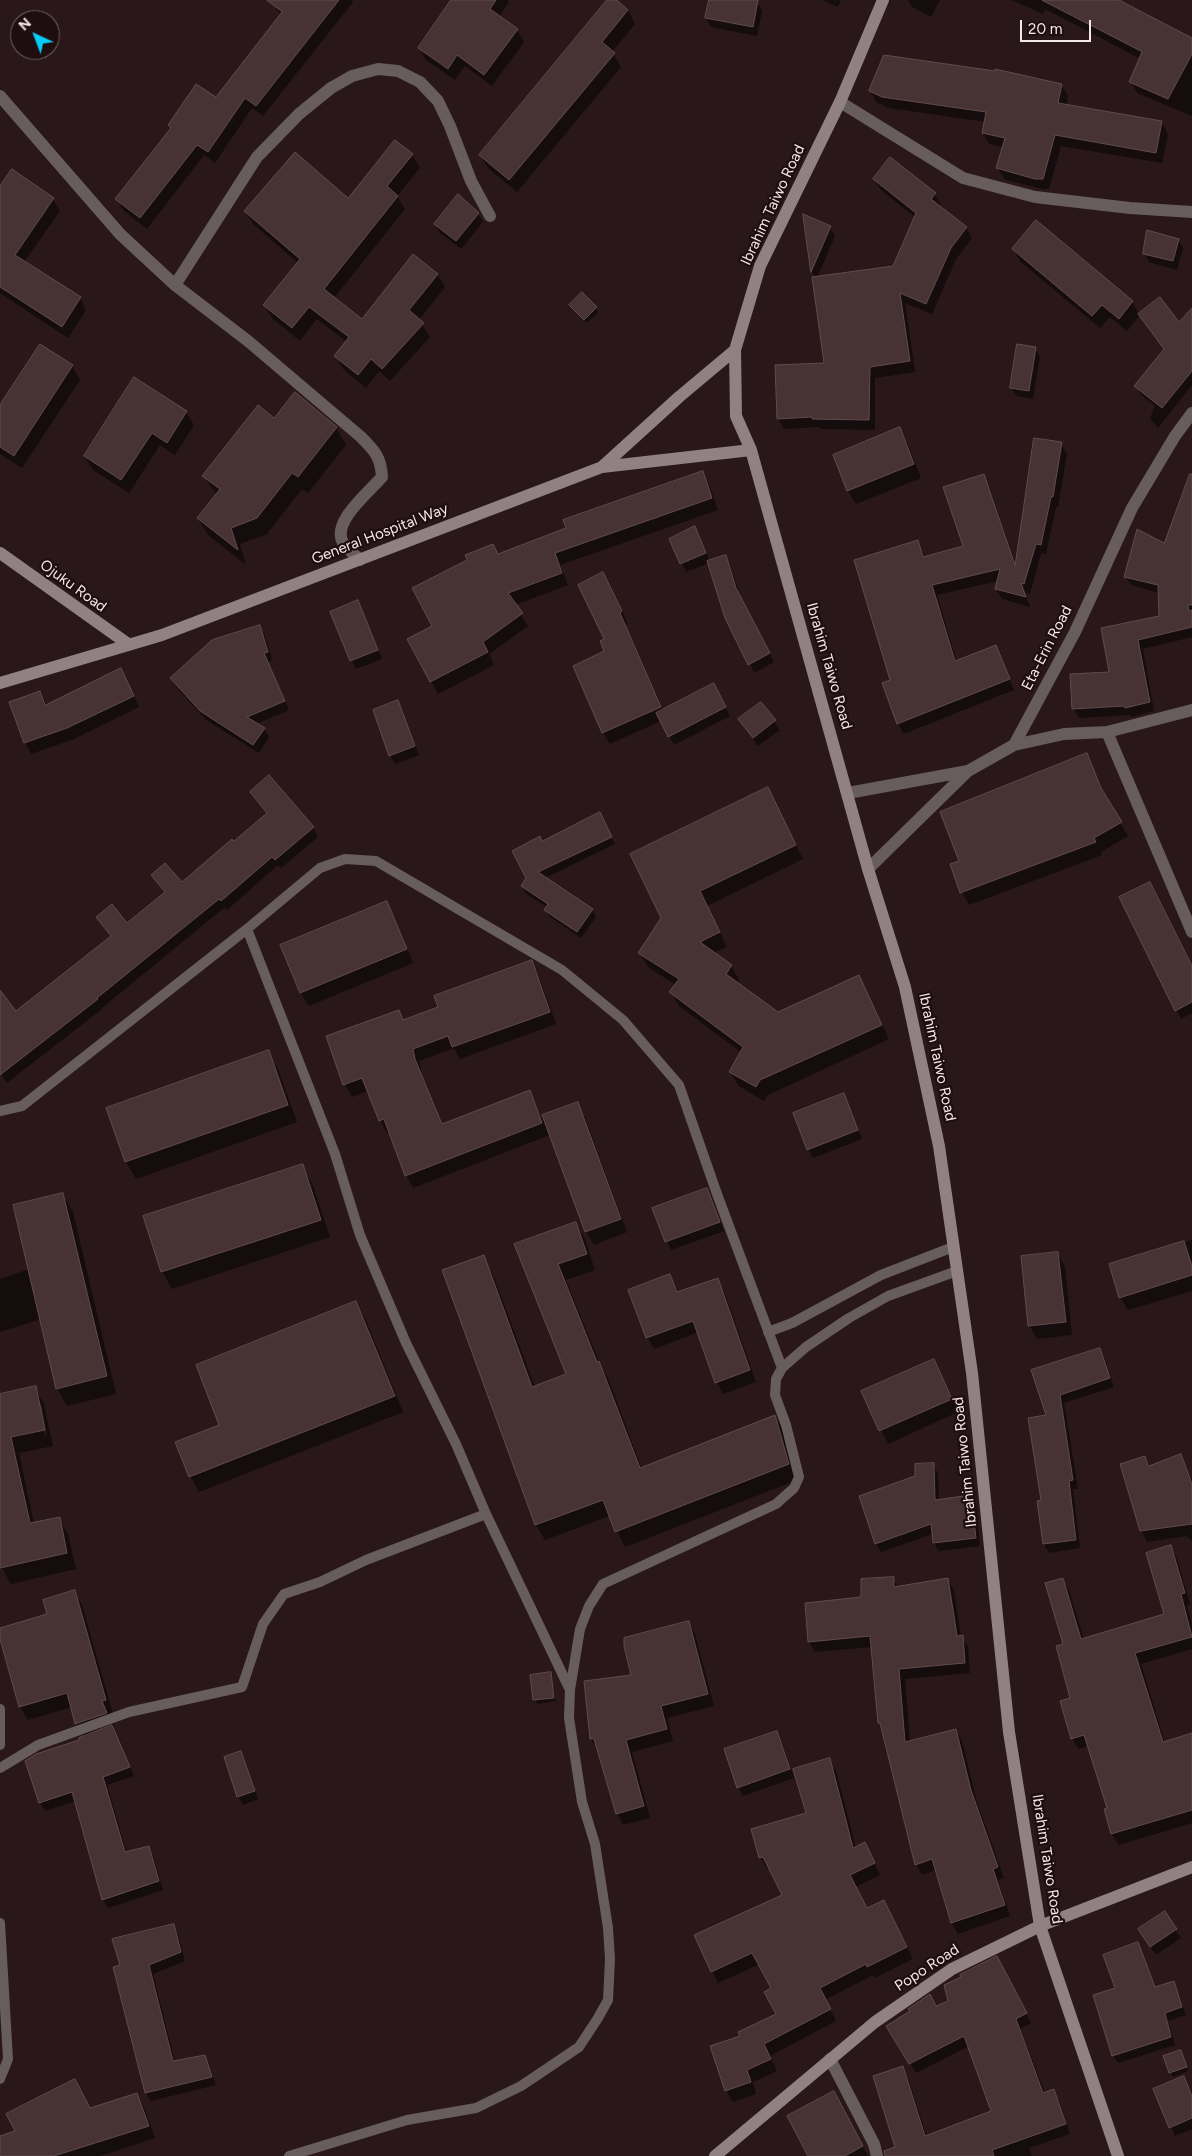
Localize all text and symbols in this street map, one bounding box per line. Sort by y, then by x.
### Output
north arrow [10,10,60,60]
scale bar [1022,10,1093,42]
text: N [15,14,35,34]
text: 20 m [1028,20,1062,38]
street label: Ibrahim Taiwo Road [737,142,809,268]
street label: General Hospital Way [309,500,451,568]
street label: Ojuku Road [36,556,110,616]
street label: Ibrahim Taiwo Road [802,601,856,731]
street label: Eta-Erin Road [1018,603,1076,693]
street label: Ibrahim Taiwo Road [915,991,959,1123]
street label: Ibrahim Taiwo Road [949,1396,981,1528]
street label: Ibrahim Taiwo Road [1028,1793,1066,1925]
street label: Popo Road [891,1941,963,1995]

